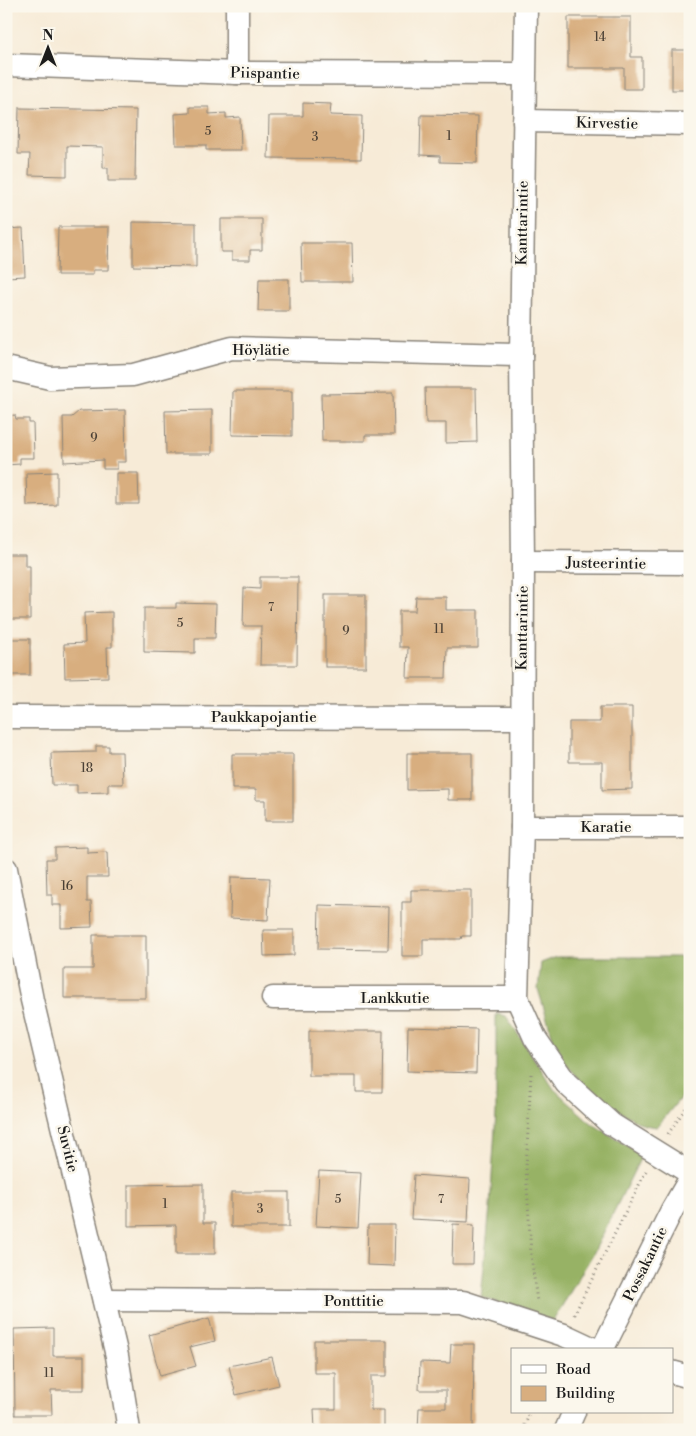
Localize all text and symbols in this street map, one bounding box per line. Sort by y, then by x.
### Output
north arrow [22,22,72,72]
text: N [42,27,54,45]
house number: 14 [594,30,606,45]
street label: Piispantie [230,63,300,84]
street label: Kirvestie [576,113,638,134]
house number: 5 [205,124,212,139]
house number: 1 [446,129,452,144]
house number: 3 [312,130,319,145]
street label: Kanttarintie [512,180,533,266]
street label: Höylätie [232,341,290,360]
house number: 9 [90,431,98,446]
street label: Justeerintie [565,553,646,574]
street label: Kanttarintie [512,585,533,671]
house number: 7 [268,600,274,615]
house number: 5 [177,616,184,631]
house number: 11 [434,622,445,637]
house number: 9 [342,624,350,639]
street label: Paukkapojantie [211,708,317,727]
house number: 18 [81,761,93,776]
street label: Karatie [581,818,631,837]
house number: 16 [61,879,73,894]
street label: Lankkutie [361,989,429,1008]
street label: Suvitie [53,1124,82,1174]
house number: 5 [335,1192,342,1207]
house number: 7 [438,1192,444,1207]
house number: 1 [162,1197,168,1212]
house number: 3 [257,1202,264,1217]
street label: Possakantie [619,1224,672,1305]
street label: Ponttitie [324,1292,384,1311]
legend [511,1348,674,1414]
text: Road [556,1360,591,1379]
house number: 11 [44,1366,55,1381]
text: Building [555,1384,615,1403]

